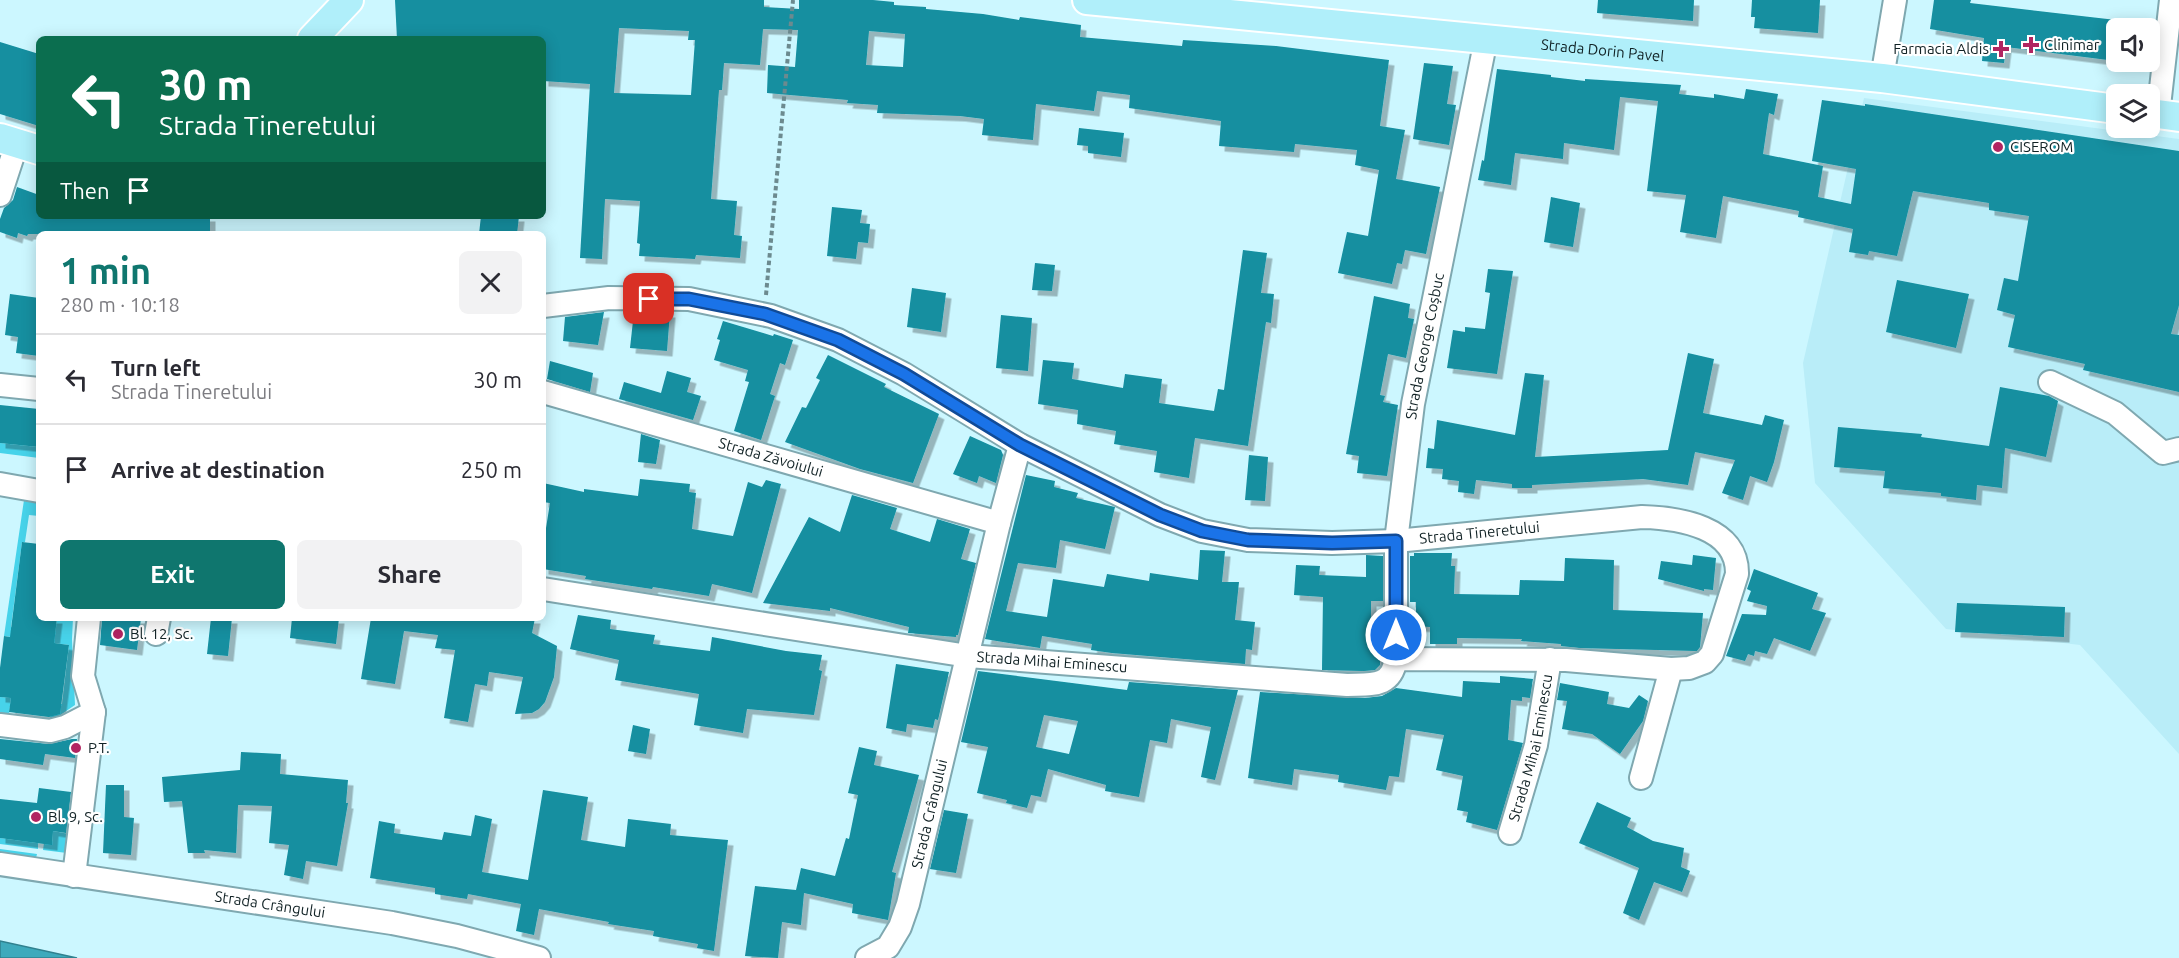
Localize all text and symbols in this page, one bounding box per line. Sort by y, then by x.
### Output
map controls [2106,18,2160,138]
button: sound [2106,18,2160,72]
street label: Strada Dorin Pavel [1540,36,1665,65]
marker: Clinimar [2022,36,2040,54]
place label: Clinimar [2044,36,2100,53]
place label: Farmacia Aldis [1893,40,1989,57]
marker: Farmacia Aldis [1994,42,2008,56]
icon: left [60,60,138,138]
text: 30 m [159,61,253,108]
button: layers [2106,84,2160,138]
text: Strada Tineretului [159,110,376,140]
place label: CISEROM [2010,138,2073,155]
marker: CISEROM [1991,140,2005,154]
icon: arrive [122,174,155,207]
text: Then [60,178,110,203]
text: 1 min [60,250,151,291]
button: close [459,251,522,314]
street label: Strada George Coșbuc [1402,271,1447,420]
pin [623,273,674,324]
icon: arrive [632,282,665,315]
text: 280 m · 10:18 [60,293,180,316]
text: Turn left [111,355,201,380]
icon: left [60,363,93,396]
text: 30 m [473,367,522,392]
text: Strada Tineretului [111,380,272,403]
street label: Strada Zăvoiului [717,434,825,480]
icon: arrive [60,453,93,486]
text: Arrive at destination [111,457,325,482]
text: 250 m [461,457,522,482]
street label: Strada Tineretului [1418,518,1540,547]
button: Exit [60,540,285,609]
button: Share [297,540,522,609]
position arrow [1364,603,1428,667]
place label: Bl. 12, Sc. [130,625,193,642]
marker: Bl. 12, Sc. [111,627,125,641]
street label: Strada Mihai Eminescu [976,648,1128,675]
street label: Strada Mihai Eminescu [1505,673,1555,823]
place label: P.T. [88,739,110,756]
marker: P.T. [69,741,83,755]
street label: Strada Crângului [908,758,950,870]
place label: Bl. 9, Sc. [48,808,103,825]
marker: Bl. 9, Sc. [29,810,43,824]
street label: Strada Crângului [214,887,327,921]

